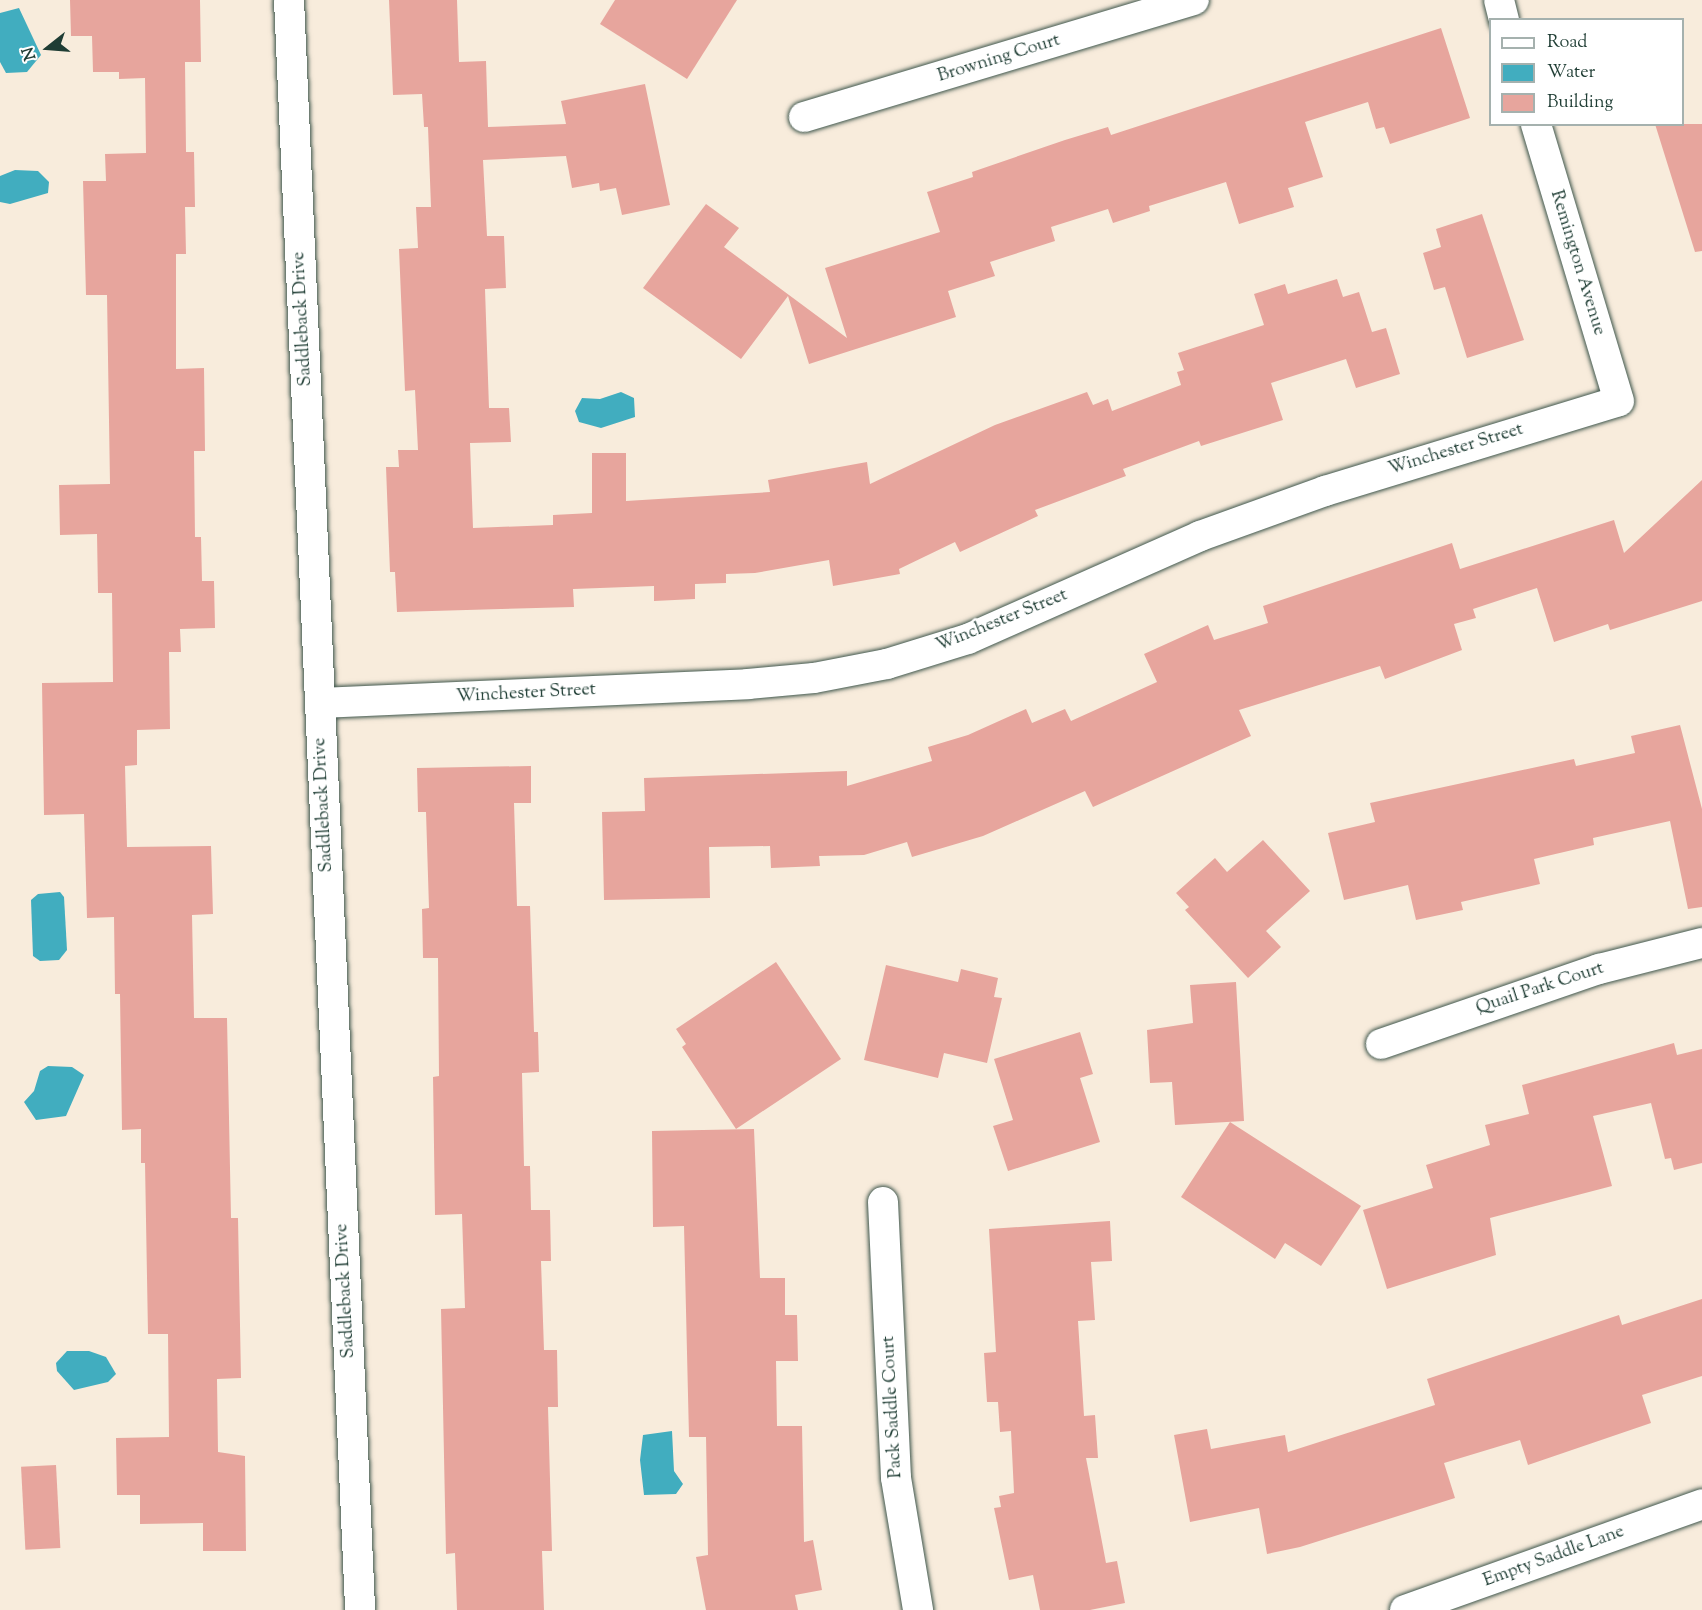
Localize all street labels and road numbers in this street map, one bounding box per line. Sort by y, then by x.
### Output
street label: Browning Court [935,30,1063,88]
street label: Remington Avenue [1545,188,1609,338]
street label: Saddleback Drive [289,251,317,387]
street label: Winchester Street [1386,419,1526,481]
street label: Winchester Street [933,585,1071,657]
street label: Winchester Street [456,680,596,708]
street label: Saddleback Drive [310,737,338,873]
street label: Quail Park Court [1473,958,1607,1020]
street label: Saddleback Drive [332,1223,360,1359]
street label: Pack Saddle Court [878,1335,908,1479]
street label: Empty Saddle Lane [1481,1521,1627,1593]

